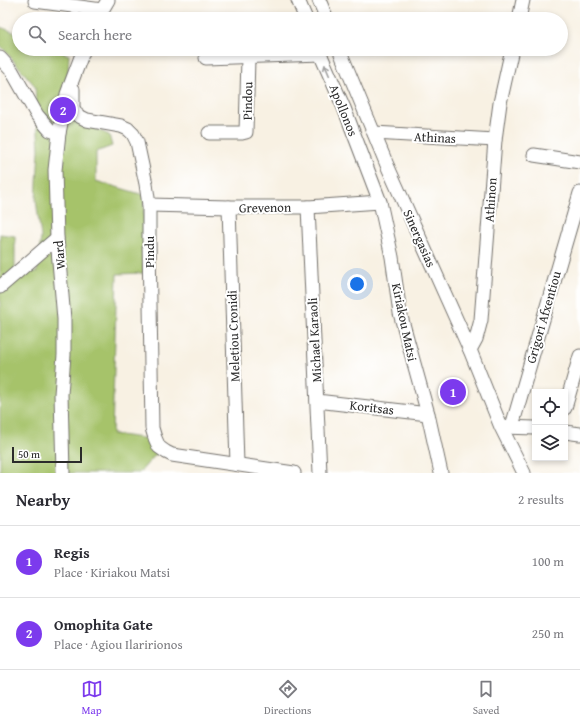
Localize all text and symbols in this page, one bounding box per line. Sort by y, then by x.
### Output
search box [12,12,568,56]
icon: search [26,23,48,45]
text: Search here [58,24,132,45]
one-way arrow [323,65,330,77]
street label: Apollonos [325,81,363,139]
street label: Pindou [238,82,257,120]
pin: 2 [50,95,76,125]
street label: Athinas [413,127,456,148]
street label: Athinon [479,176,502,223]
street label: Grevenon [239,198,292,217]
street label: Sinergasias [398,206,441,270]
street label: Pindu [140,236,159,268]
street label: Ward [49,240,70,270]
street label: Grigori Afxentiou [521,269,566,366]
your location [347,274,367,294]
street label: Kiriakou Matsi [387,281,422,363]
street label: Meletiou Cronidi [222,289,245,382]
street label: Michael Karaoli [303,297,326,383]
pin: 1 [440,377,466,407]
map controls [532,389,568,461]
button: locate [532,389,568,425]
street label: Koritsas [349,395,395,420]
button: layers [532,425,568,461]
scale bar [12,445,82,464]
text: 50 m [18,446,40,462]
text: Nearby [16,487,70,512]
text: 2 results [518,490,564,509]
text: Regis [54,542,90,563]
text: 1 [26,552,32,571]
text: 100 m [532,552,564,571]
text: Place · Kiriakou Matsi [54,563,170,582]
text: Omophita Gate [54,614,153,635]
text: 2 [26,624,32,643]
text: 250 m [532,624,564,643]
text: Place · Agiou Ilaririonos [54,635,183,654]
tab: Map [81,678,103,718]
tab: Directions [264,678,311,718]
tab: Saved [473,678,499,718]

